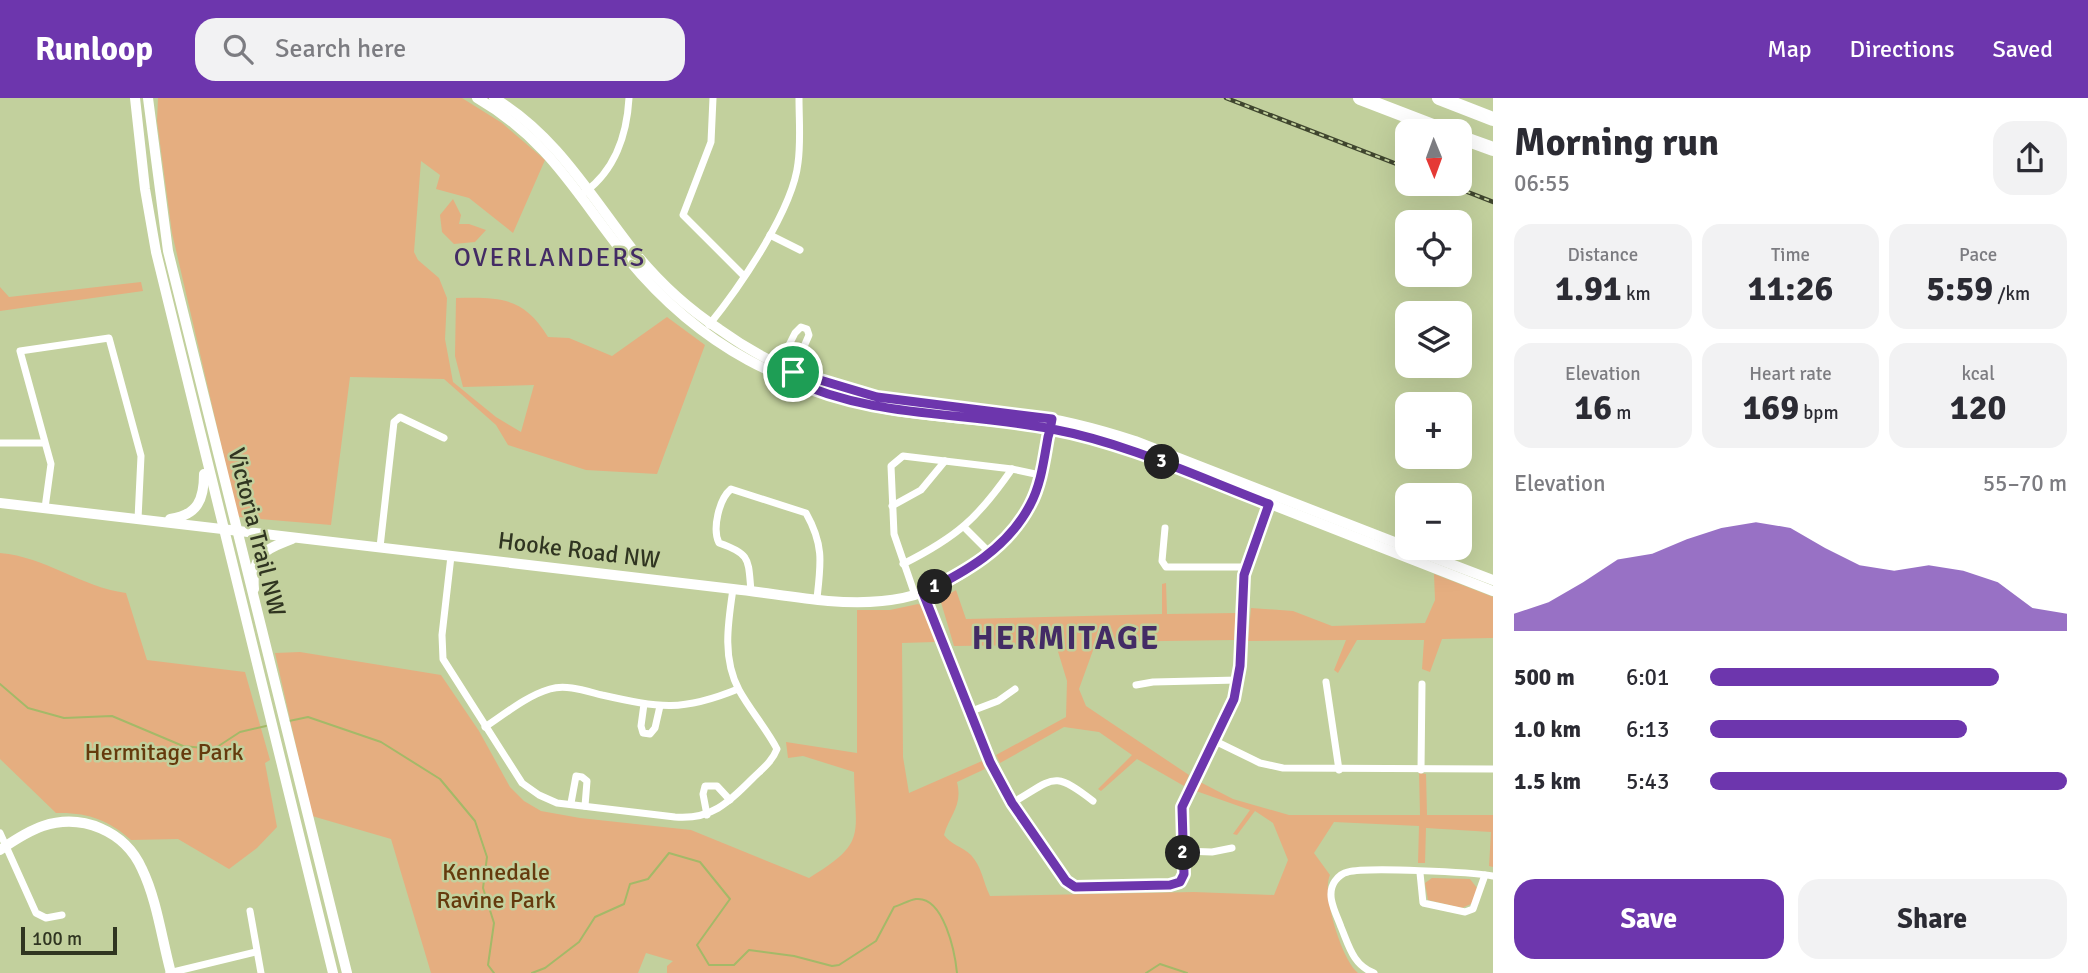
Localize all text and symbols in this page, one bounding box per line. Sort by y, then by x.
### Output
search box [195,18,685,81]
text: Runloop [35,29,153,70]
icon: search [219,30,257,68]
text: Search here [275,33,406,65]
text: Map [1767,34,1812,64]
text: Directions [1850,34,1955,64]
text: Saved [1993,34,2053,64]
north arrow [1395,119,1472,196]
map controls [1395,119,1472,560]
text: Morning run [1514,119,1719,166]
button: share [1993,121,2067,195]
text: 06:55 [1514,169,1570,198]
button: locate [1395,210,1472,287]
district label: OVERLANDERS [454,242,646,274]
text: Distance [1567,243,1638,267]
text: Time [1771,243,1810,267]
text: Pace [1959,243,1997,267]
text: 1.91 [1555,267,1622,310]
text: 11:26 [1748,267,1833,310]
text: 5:59 [1926,267,1993,310]
text: km [1622,282,1651,306]
text: /km [1993,282,2030,306]
button: layers [1395,301,1472,378]
pin [763,342,823,402]
icon: arrive [774,353,812,391]
text: Elevation [1565,362,1641,386]
text: Heart rate [1749,362,1832,386]
text: kcal [1962,362,1995,386]
text: 16 [1574,386,1612,429]
text: 169 [1742,386,1799,429]
text: 120 [1950,386,2007,429]
button: + [1395,392,1472,469]
text: m [1612,401,1631,425]
text: bpm [1799,401,1839,425]
pin: 3 [1144,444,1180,480]
street label: Victoria Trail NW [222,445,292,619]
text: 3 [1156,449,1167,473]
text: Elevation [1514,469,1606,498]
text: 55–70 m [1983,469,2067,498]
button: − [1395,483,1472,560]
street label: Hooke Road NW [496,525,662,575]
pin: 1 [918,570,953,604]
text: 1 [929,574,940,598]
district label: HERMITAGE [972,619,1160,658]
text: 500 m [1514,663,1575,692]
text: 6:01 [1626,663,1669,692]
text: 1.0 km [1514,715,1581,744]
text: 6:13 [1626,715,1669,744]
park label: Hermitage Park [84,737,244,767]
text: 1.5 km [1514,767,1581,796]
text: 5:43 [1626,767,1669,796]
pin: 2 [1166,836,1200,870]
text: 2 [1177,840,1188,864]
park label: Kennedale Ravine Park [436,857,556,915]
button: Save [1514,879,1784,959]
button: Share [1798,879,2067,959]
scale bar [21,924,117,956]
text: 100 m [32,927,82,951]

